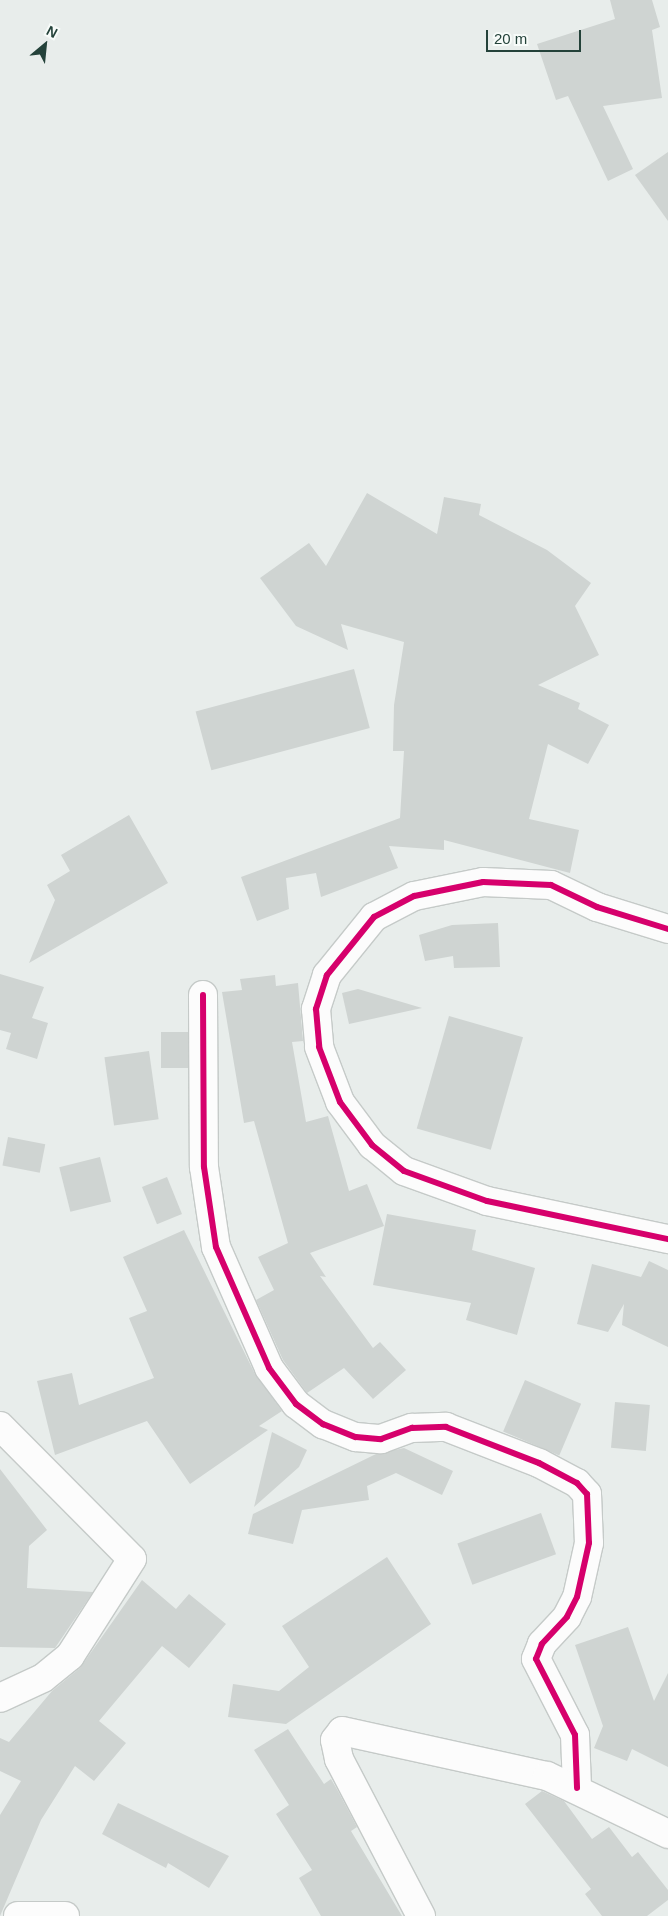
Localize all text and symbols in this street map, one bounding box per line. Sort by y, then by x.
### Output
north arrow [20,20,70,70]
scale bar [488,20,583,52]
text: N [44,22,60,41]
text: 20 m [494,30,527,47]

